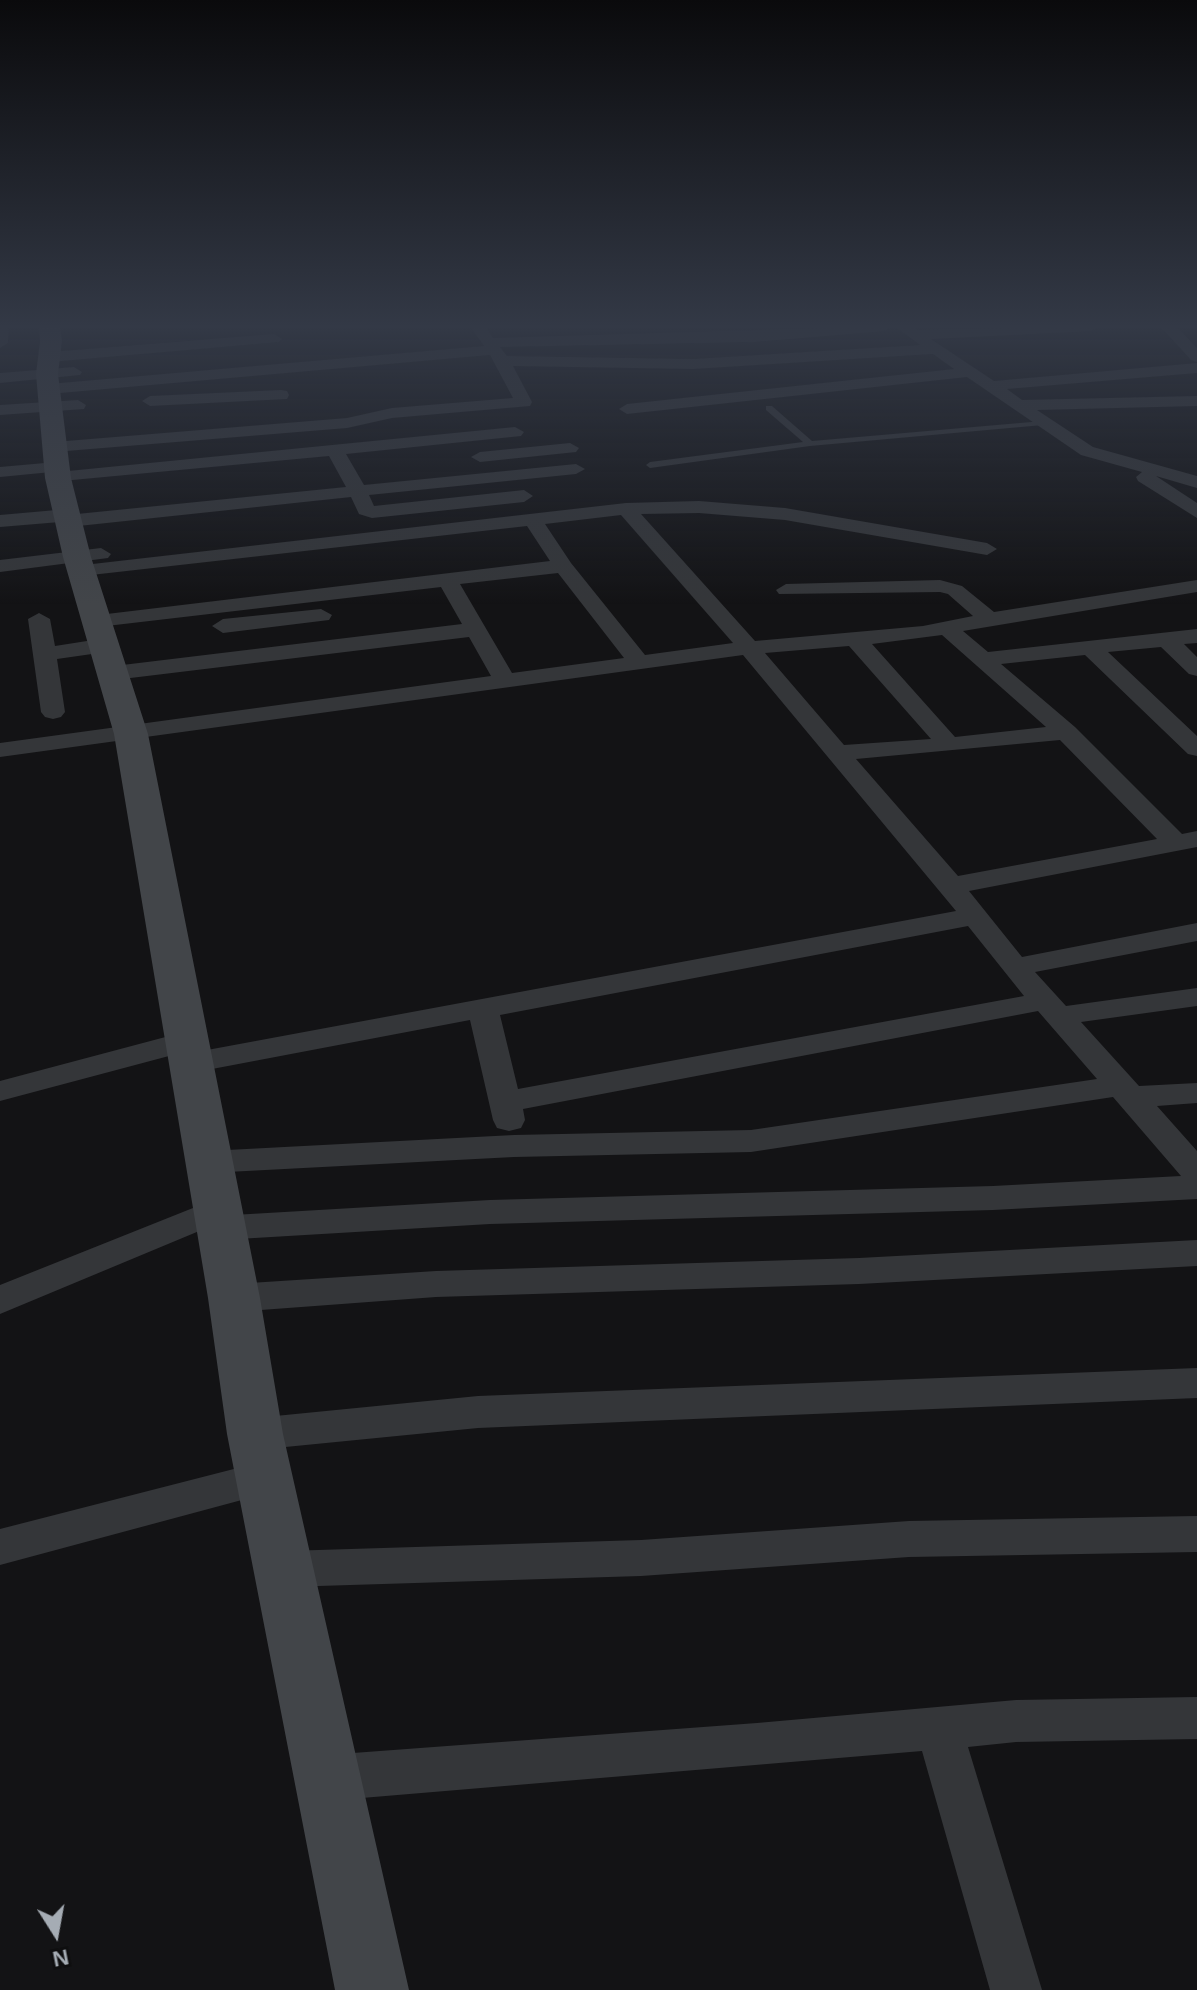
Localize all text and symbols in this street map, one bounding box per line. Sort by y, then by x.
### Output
north arrow [16,1894,96,1974]
text: N [50,1944,71,1972]

